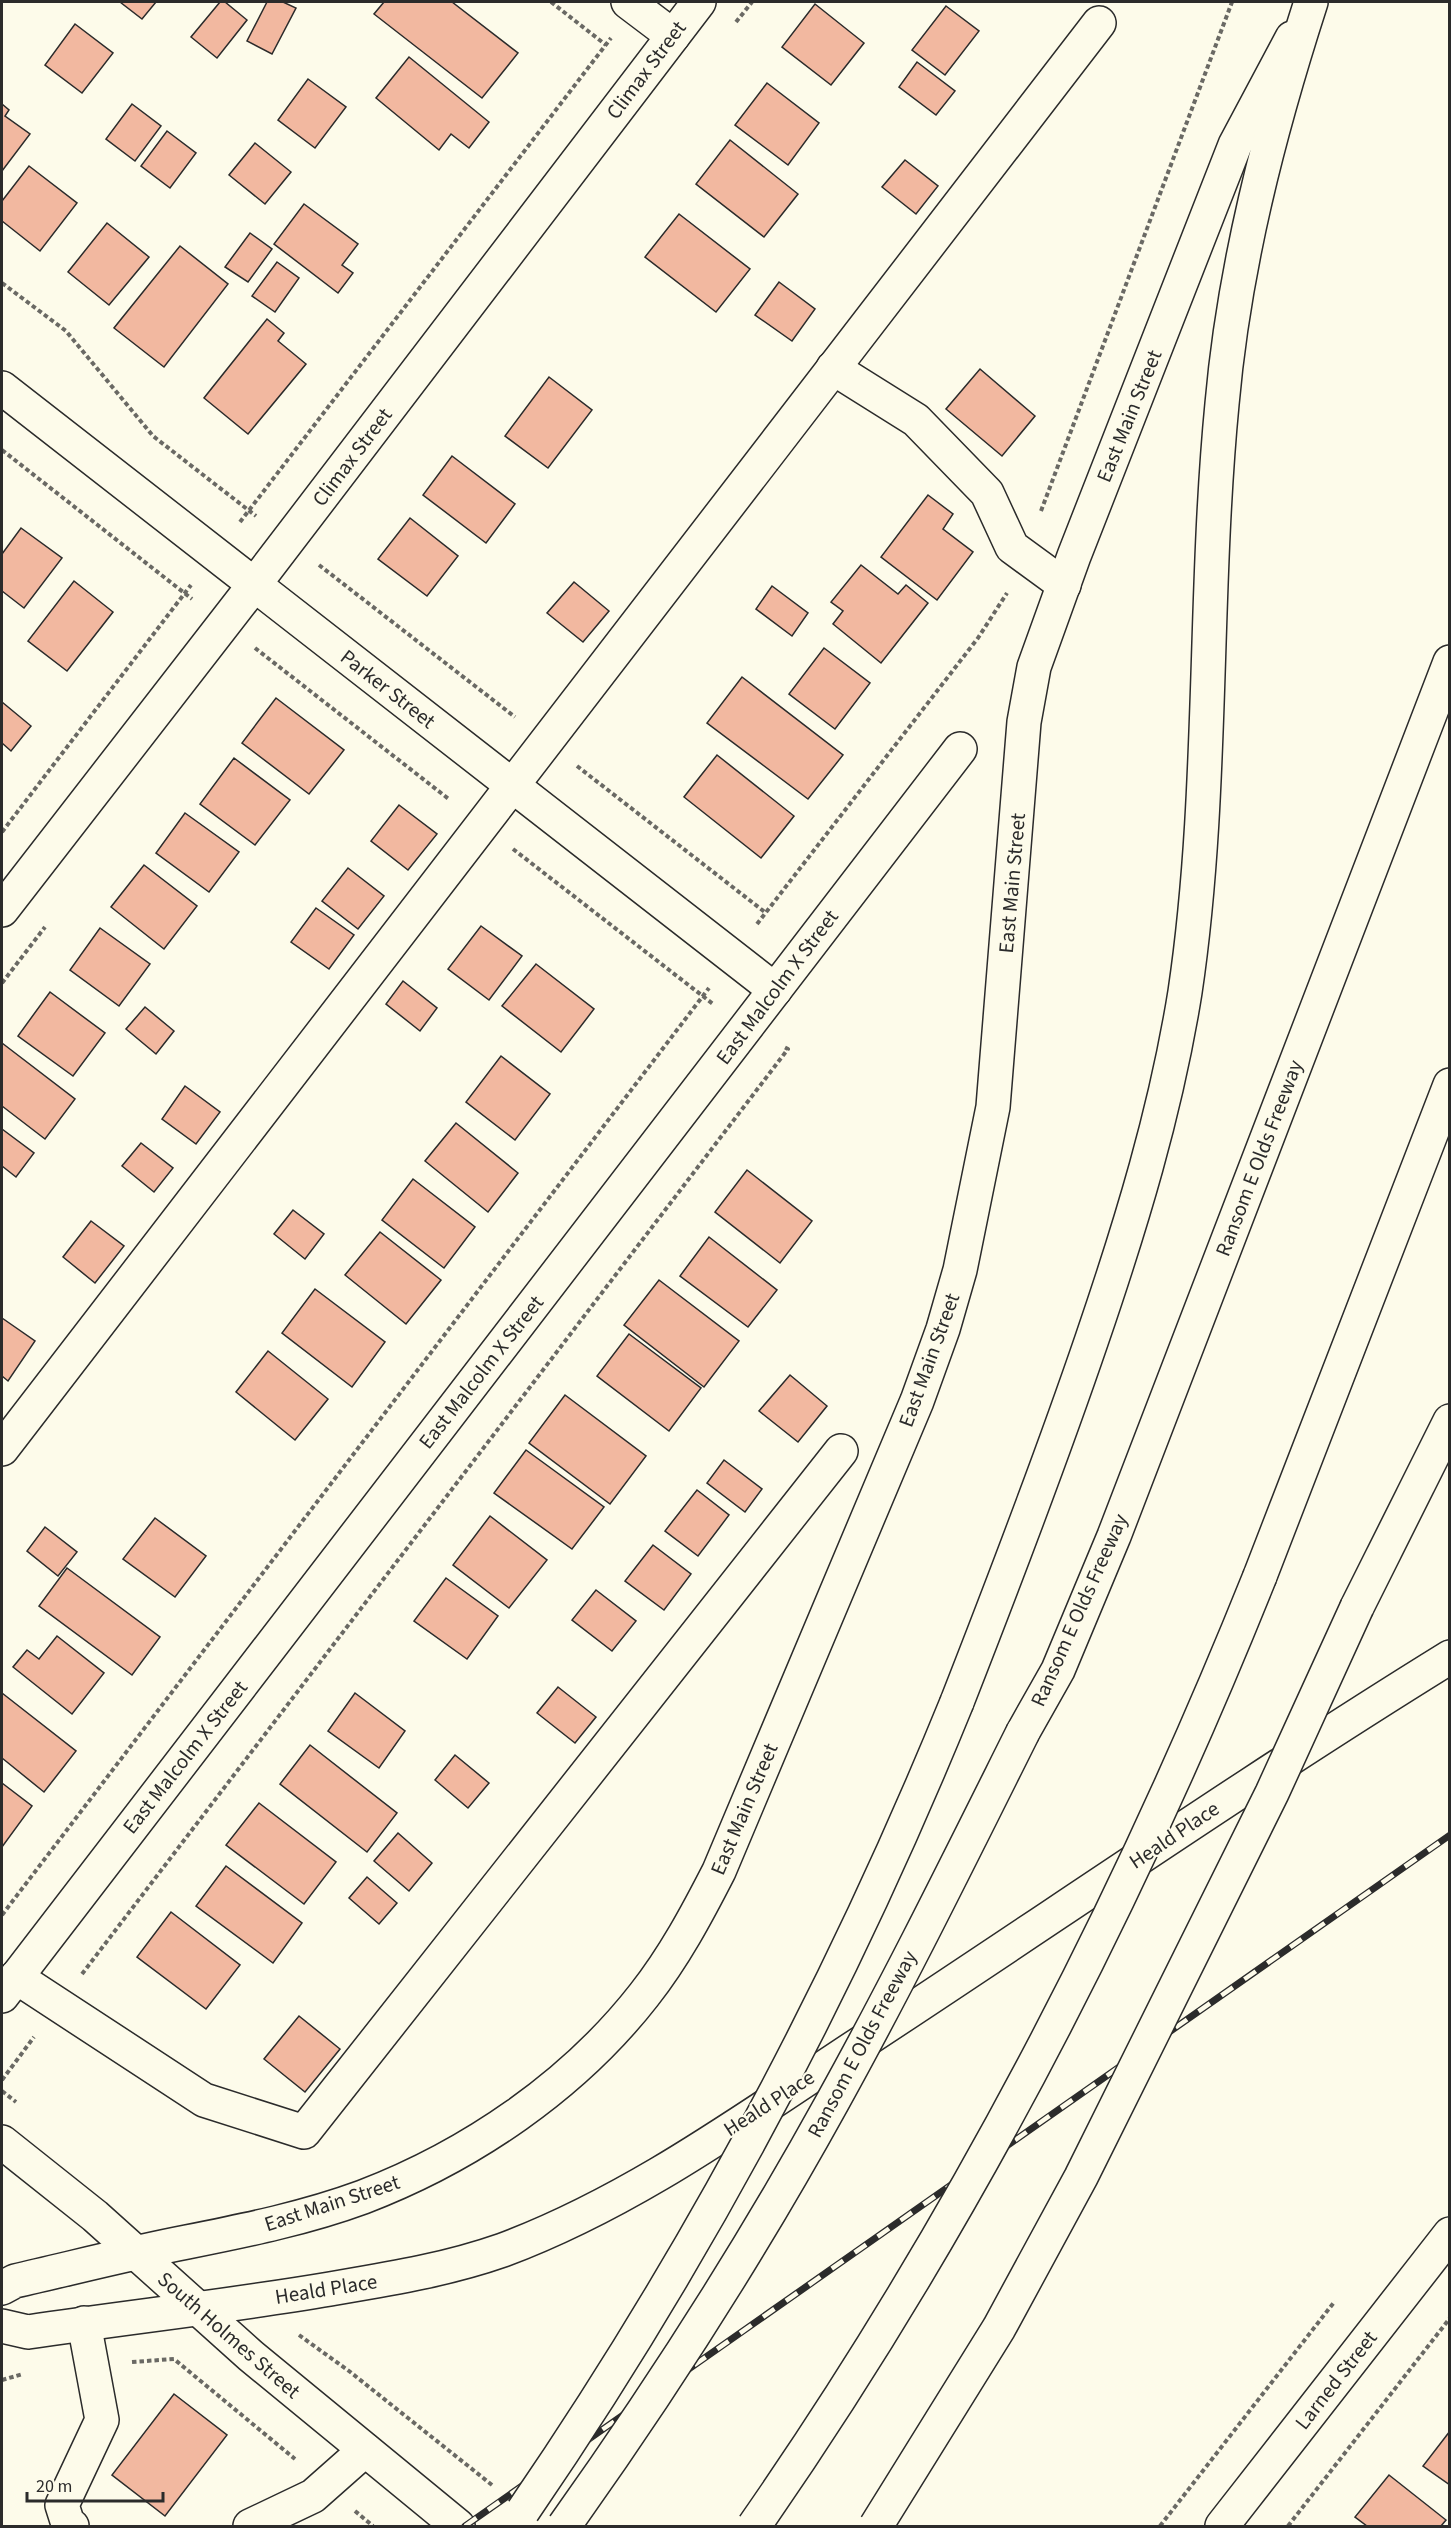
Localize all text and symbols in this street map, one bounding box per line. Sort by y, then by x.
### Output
street label: Climax Street [599,14,693,126]
street label: East Main Street [1089,345,1169,487]
street label: Climax Street [305,401,399,513]
street label: Parker Street [334,642,442,736]
street label: East Main Street [991,812,1033,954]
street label: East Malcolm X Street [709,903,845,1071]
street label: Ransom E Olds Freeway [1208,1055,1310,1261]
street label: East Malcolm X Street [411,1289,551,1455]
street label: East Main Street [891,1289,967,1431]
street label: Ransom E Olds Freeway [1023,1509,1135,1711]
street label: East Malcolm X Street [115,1674,255,1840]
street label: East Main Street [703,1738,785,1880]
street label: Heald Place [1123,1794,1225,1876]
street label: Ransom E Olds Freeway [800,1945,924,2143]
street label: Heald Place [718,2062,820,2144]
street label: East Main Street [260,2167,404,2239]
street label: South Holmes Street [151,2264,307,2406]
street label: Heald Place [273,2266,379,2312]
street label: Larned Street [1288,2324,1384,2436]
scale bar [27,2465,164,2503]
text: 20 m [36,2474,72,2499]

